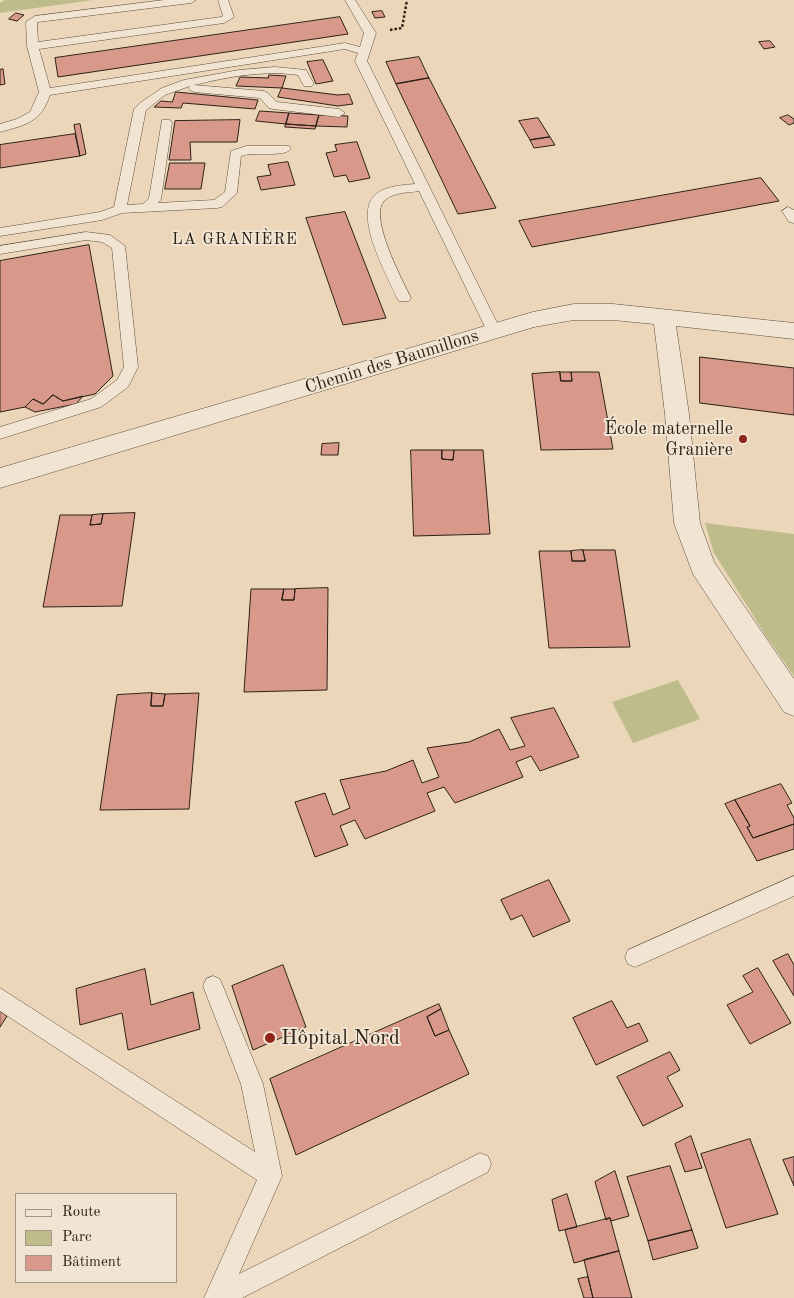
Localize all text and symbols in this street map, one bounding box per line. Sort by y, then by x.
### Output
district label: LA GRANIÈRE [171,230,299,250]
street label: Chemin des Baumillons [302,325,482,399]
place label: École maternelle Granière [604,418,733,460]
marker: École maternelle Granière [737,433,749,445]
place label: Hôpital Nord [281,1025,400,1051]
marker: Hôpital Nord [263,1031,277,1045]
legend [15,1193,178,1283]
text: Route [62,1205,100,1220]
text: Parc [62,1230,92,1245]
text: Bâtiment [62,1255,121,1270]

